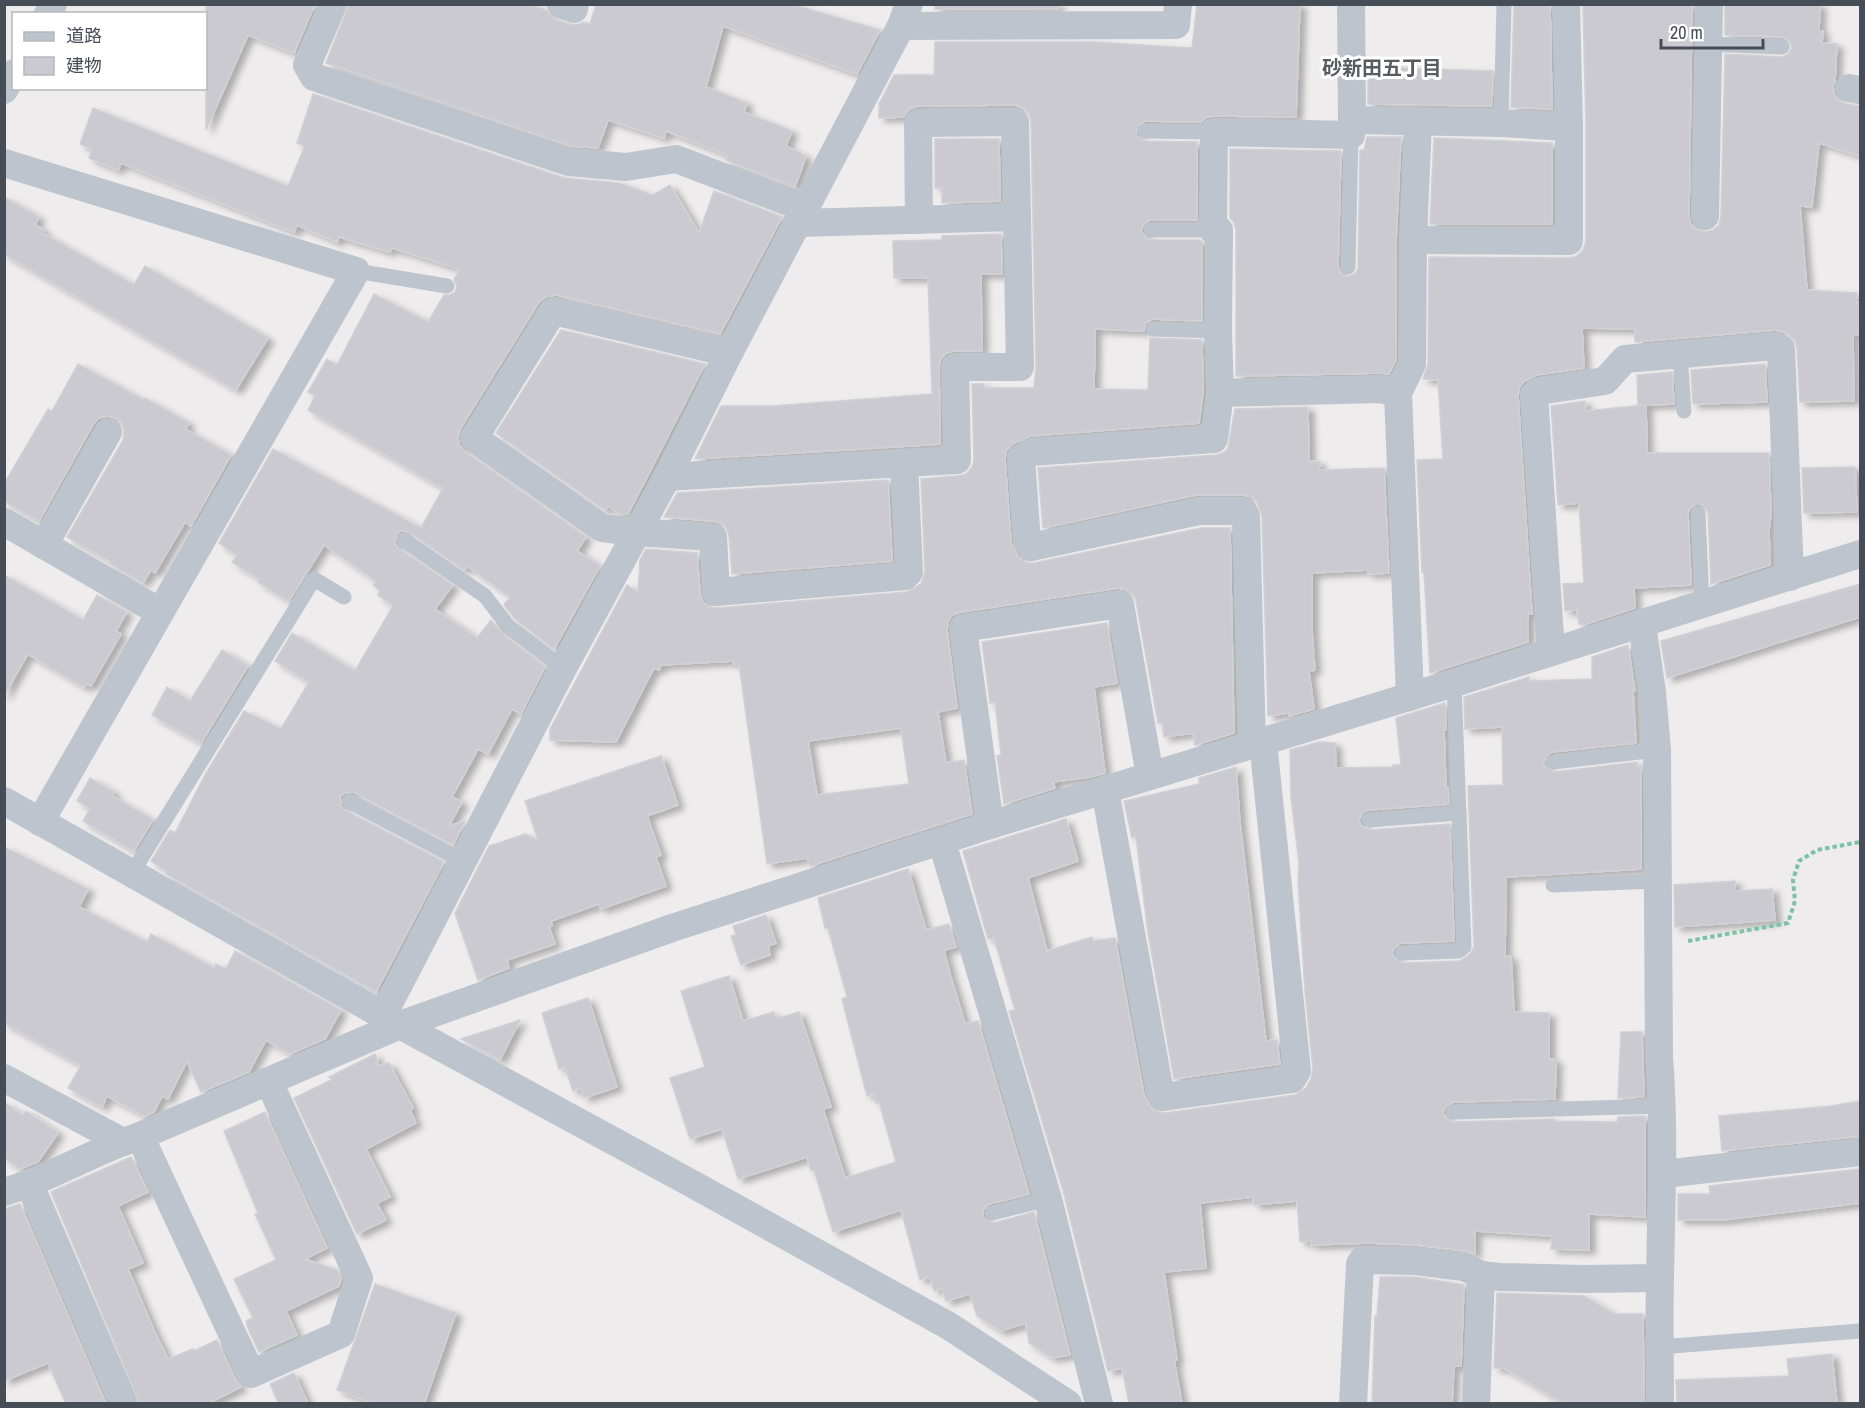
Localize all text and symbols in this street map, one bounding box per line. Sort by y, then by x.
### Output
legend [12,12,207,90]
scale bar [1661,12,1763,50]
text: 20 m [1670,20,1703,45]
text: 道路 [66,23,102,48]
text: 建物 [66,53,102,78]
district label: 砂新田五丁目 [1322,54,1442,81]

